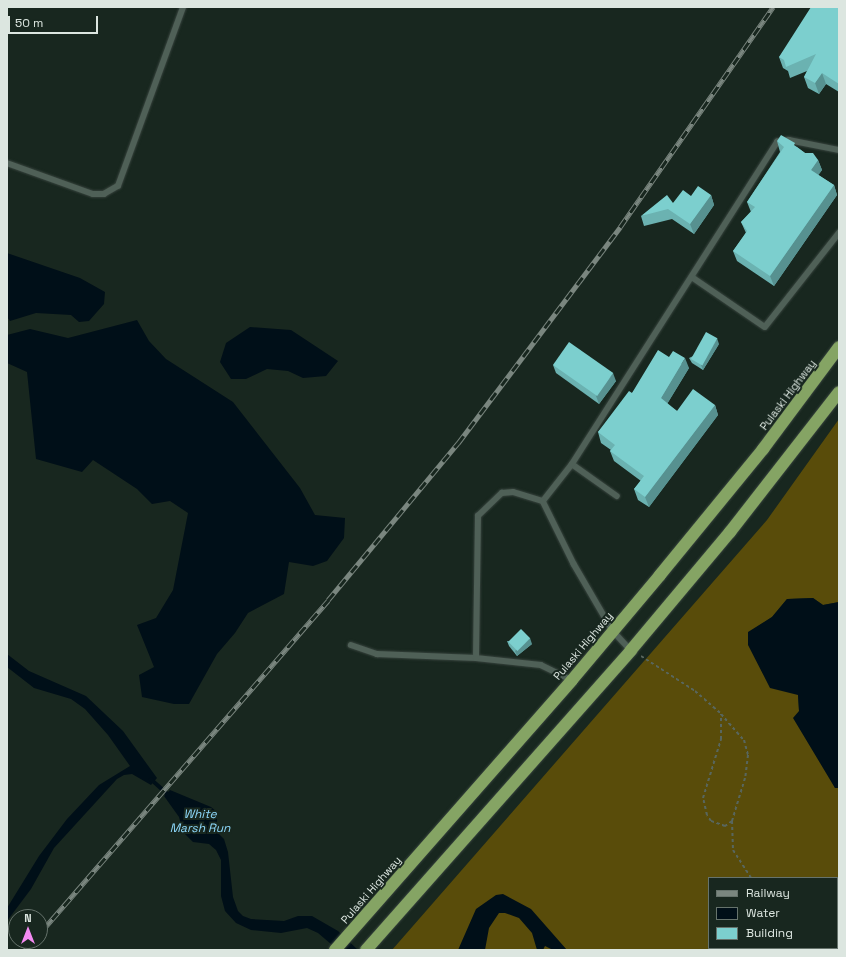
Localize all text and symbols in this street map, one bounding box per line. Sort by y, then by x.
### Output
scale bar [10,8,100,34]
text: 50 m [15,15,43,31]
street label: Pulaski Highway [757,357,819,433]
street label: Pulaski Highway [551,609,615,683]
water label: White Marsh Run [170,808,230,836]
street label: Pulaski Highway [338,854,404,926]
legend [708,877,838,949]
text: Railway [746,885,790,901]
text: Water [746,905,780,921]
north arrow [8,909,48,949]
text: N [24,911,32,925]
text: Building [746,925,793,941]

